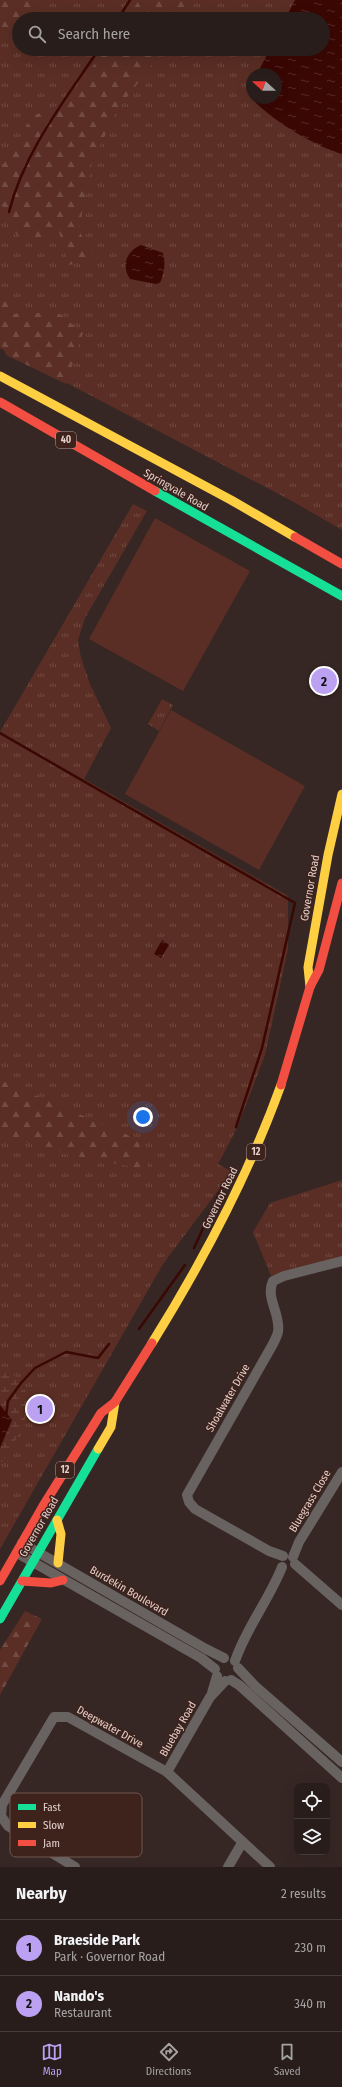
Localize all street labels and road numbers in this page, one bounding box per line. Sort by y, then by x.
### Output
road number: 40 [56,432,76,448]
street label: Springvale Road [141,466,211,514]
street label: Governor Road [298,854,322,922]
road number: 12 [247,1144,265,1160]
street label: Governor Road [199,1165,241,1231]
street label: Shoalwater Drive [203,1362,253,1434]
road number: 12 [56,1462,74,1478]
street label: Bluegrass Close [286,1468,334,1534]
street label: Governor Road [17,1495,61,1559]
street label: Burdekin Boulevard [88,1563,170,1619]
street label: Bluebay Road [157,1699,199,1759]
street label: Deepwater Drive [74,1703,146,1751]

